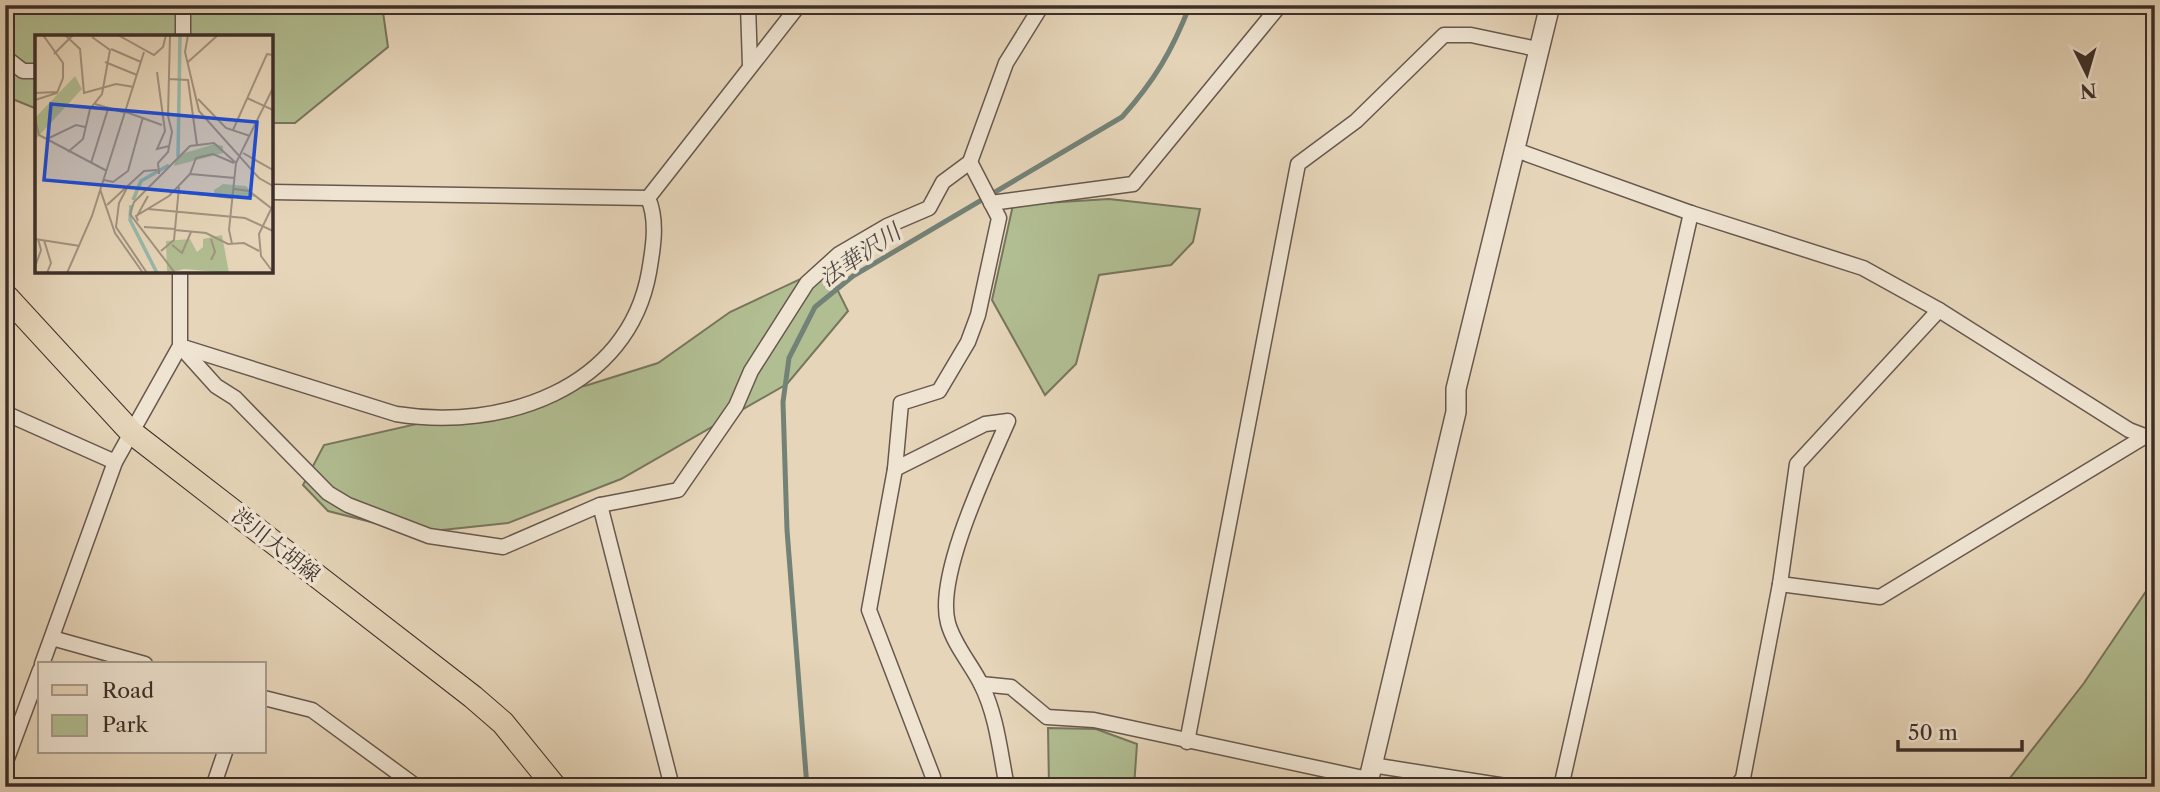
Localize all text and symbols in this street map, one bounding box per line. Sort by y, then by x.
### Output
inset map [35,35,273,273]
north arrow [2052,38,2122,108]
text: N [2079,78,2098,103]
water label: 法華沢川 [814,216,908,292]
street label: 渋川大胡線 [227,502,325,587]
legend [38,662,266,754]
text: Road [102,678,154,703]
scale bar [1898,708,2022,752]
text: Park [102,712,148,737]
text: 50 m [1908,720,1958,745]

